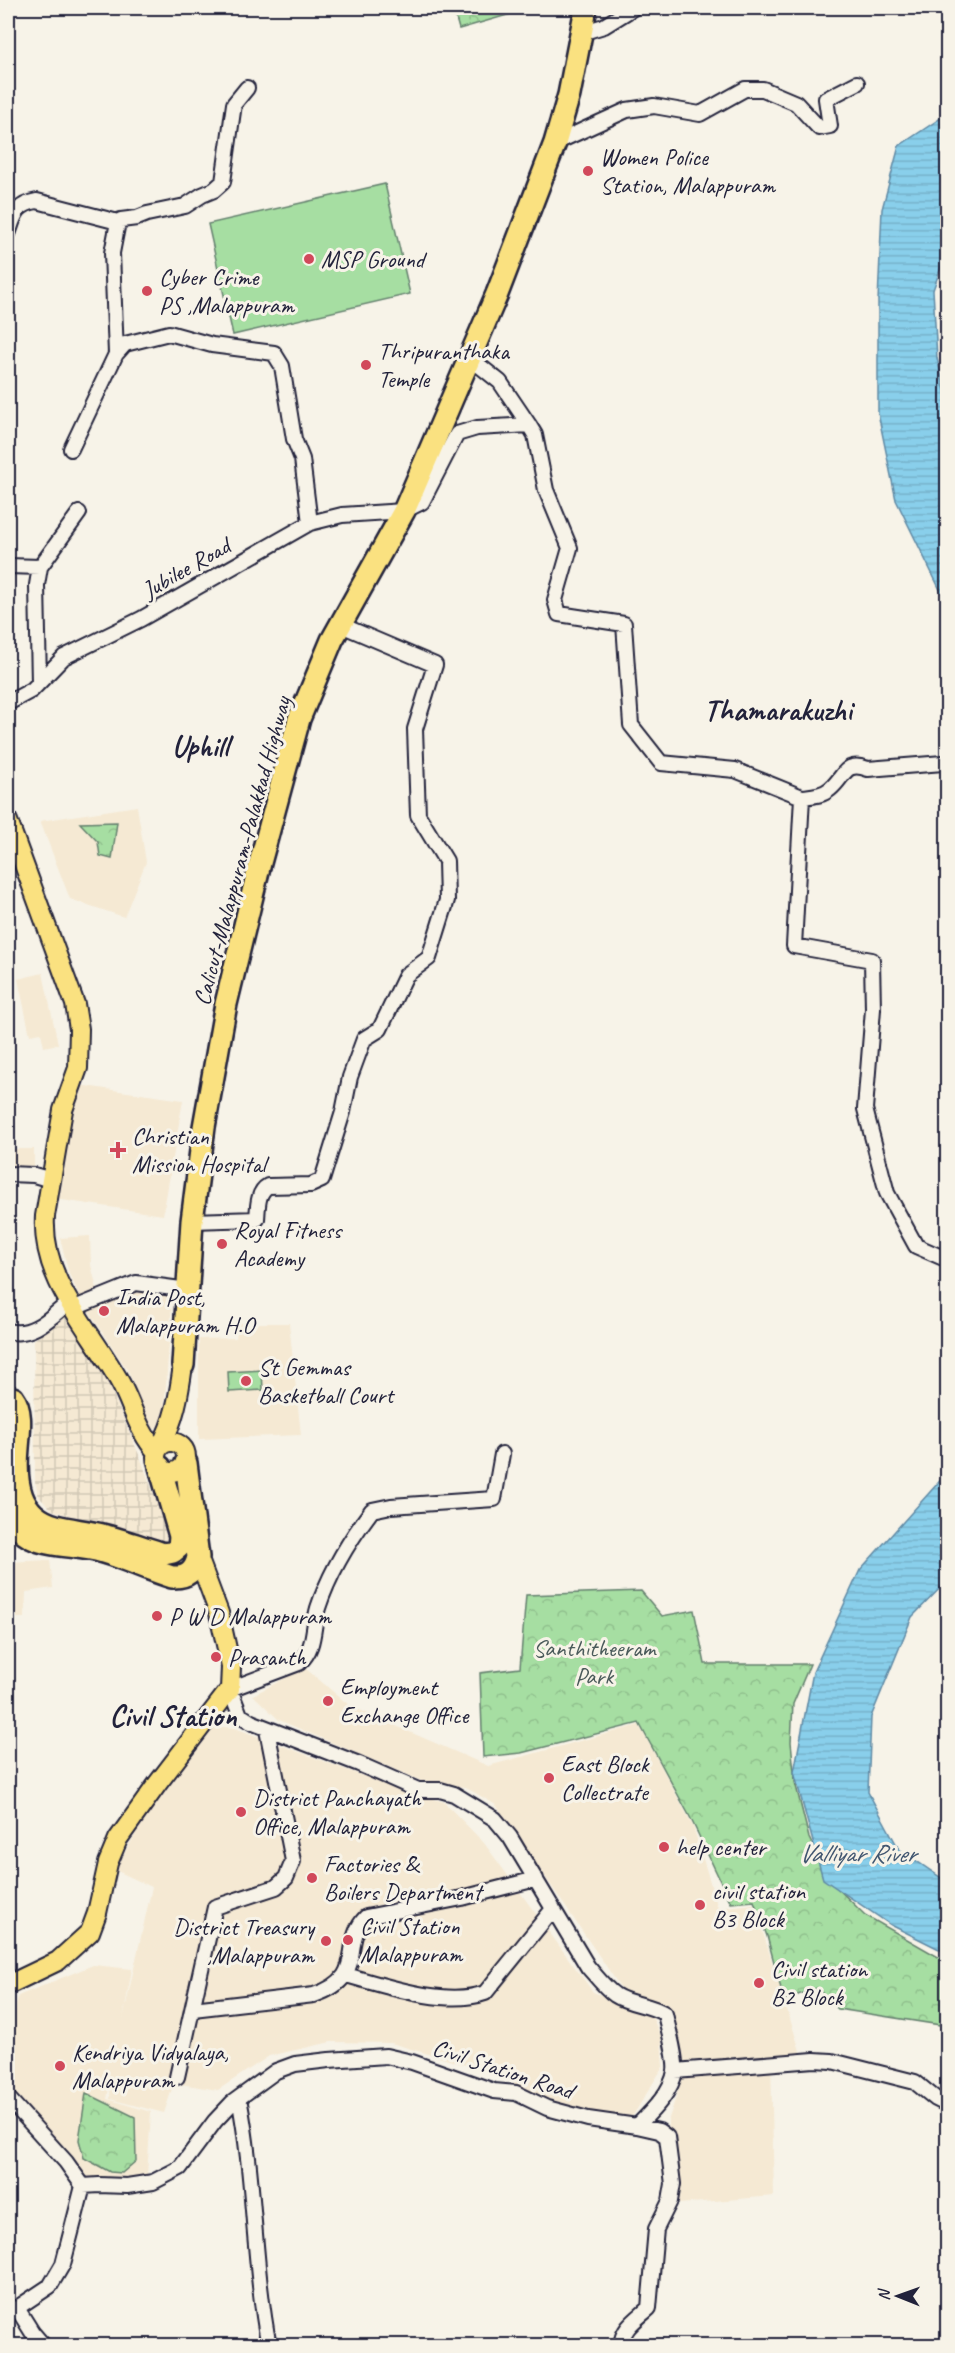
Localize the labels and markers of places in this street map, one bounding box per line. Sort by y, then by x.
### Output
place label: Women Police Station, Malappuram [600,142,776,200]
marker: Women Police Station, Malappuram [581,164,595,178]
place label: MSP Ground [321,244,428,274]
marker: MSP Ground [302,252,316,266]
place label: Cyber Crime PS ,Malappuram [159,262,295,320]
marker: Cyber Crime PS ,Malappuram [140,284,154,298]
place label: Thripuranthaka Temple [378,336,510,394]
marker: Thripuranthaka Temple [359,358,373,372]
place label: Christian Mission Hospital [132,1121,269,1179]
marker: Christian Mission Hospital [109,1141,127,1159]
place label: Royal Fitness Academy [234,1215,343,1273]
marker: Royal Fitness Academy [215,1237,229,1251]
place label: India Post, Malappuram H.O [116,1282,257,1340]
marker: India Post, Malappuram H.O [97,1304,111,1318]
place label: St Gemmas Basketball Court [258,1352,395,1410]
marker: St Gemmas Basketball Court [239,1374,253,1388]
place label: P W D Malappuram [169,1601,332,1631]
marker: P W D Malappuram [150,1609,164,1623]
place label: Prasanth [228,1642,307,1672]
marker: Prasanth [209,1650,223,1664]
place label: Employment Exchange Office [340,1672,470,1730]
marker: Employment Exchange Office [321,1694,335,1708]
place label: East Block Collectrate [561,1749,651,1807]
marker: East Block Collectrate [542,1771,556,1785]
place label: District Panchayath Office, Malappuram [253,1783,422,1841]
marker: District Panchayath Office, Malappuram [234,1805,248,1819]
place label: help center [676,1832,768,1862]
marker: help center [657,1840,671,1854]
place label: Factories & Boilers Department [324,1849,484,1907]
marker: Factories & Boilers Department [305,1871,319,1885]
place label: civil station B3 Block [712,1876,806,1934]
marker: civil station B3 Block [693,1898,707,1912]
place label: Civil Station Malappuram [360,1911,463,1969]
place label: District Treasury ,Malappuram [173,1912,316,1970]
marker: Civil Station Malappuram [341,1933,355,1947]
marker: District Treasury ,Malappuram [319,1934,333,1948]
place label: Civil station B2 Block [771,1954,868,2012]
marker: Civil station B2 Block [752,1976,766,1990]
place label: Kendriya Vidyalaya, Malappuram [72,2037,229,2095]
marker: Kendriya Vidyalaya, Malappuram [53,2059,67,2073]

